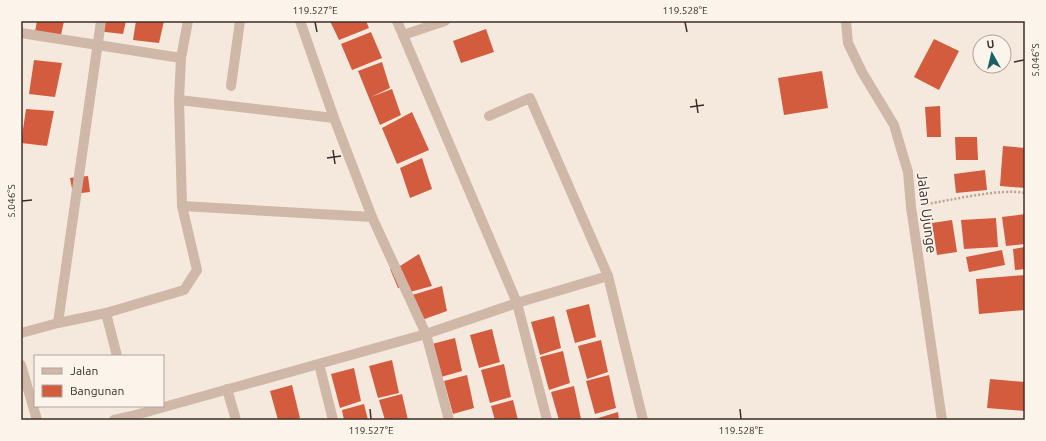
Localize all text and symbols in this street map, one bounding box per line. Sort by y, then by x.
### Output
text: 119.527°E [292,5,338,16]
text: 119.528°E [662,5,708,16]
north arrow [972,34,1012,74]
text: U [986,38,995,51]
text: 5.046°S [1030,43,1041,77]
street label: Jalan Ujunge [914,172,940,254]
text: 5.046°S [6,184,17,218]
legend [34,355,164,407]
text: Jalan [70,364,98,377]
text: Bangunan [70,384,124,397]
text: 119.527°E [348,425,394,436]
text: 119.528°E [718,425,764,436]

